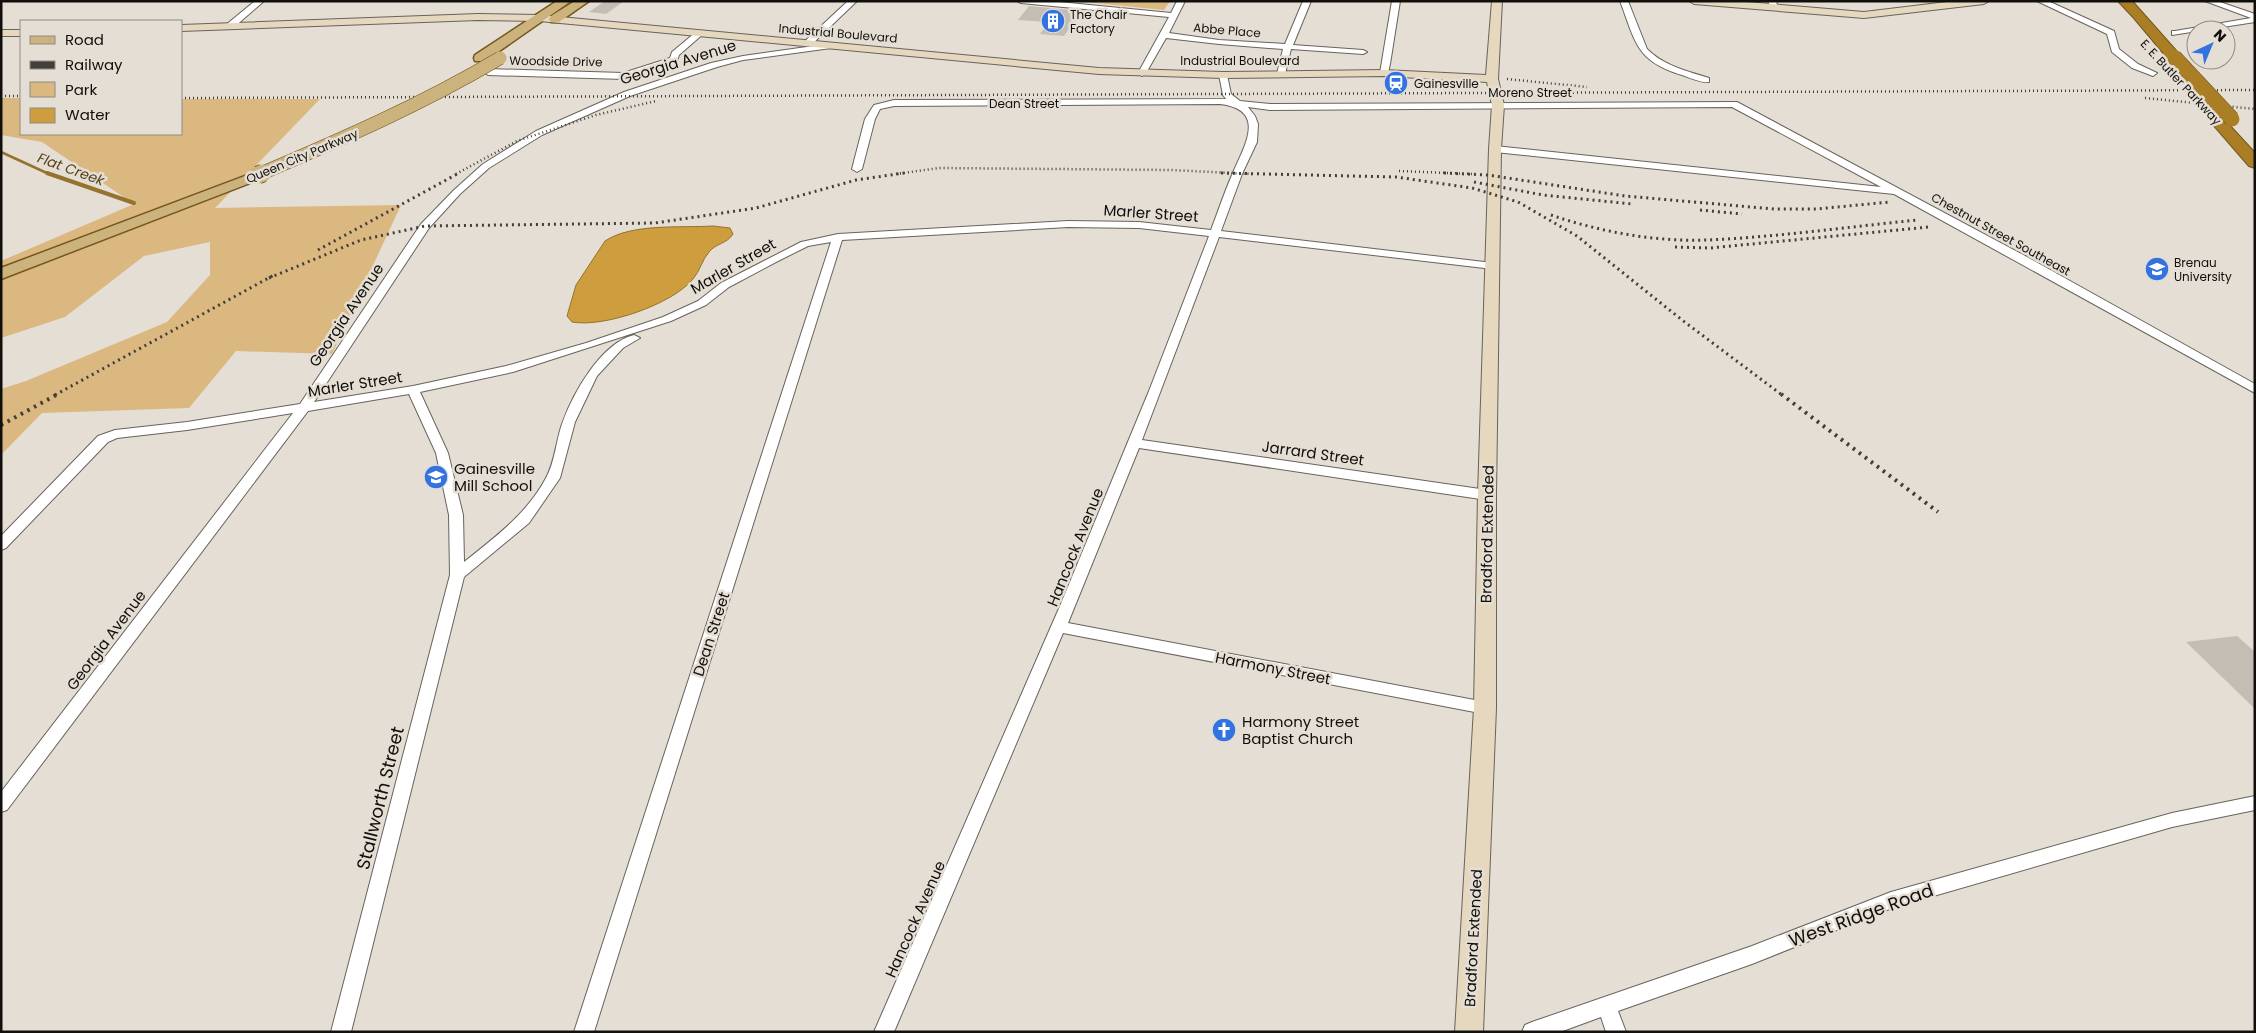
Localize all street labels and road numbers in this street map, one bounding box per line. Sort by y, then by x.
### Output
street label: Industrial Boulevard [778,19,898,47]
street label: Abbe Place [1193,19,1261,41]
street label: Georgia Avenue [617,34,739,90]
street label: E. E. Butler Parkway [2137,35,2225,129]
street label: Woodside Drive [509,52,603,70]
street label: Industrial Boulevard [1180,52,1300,69]
street label: Moreno Street [1488,84,1572,101]
street label: Dean Street [989,95,1059,112]
street label: Queen City Parkway [244,125,361,187]
street label: Chestnut Street Southeast [1928,189,2074,279]
street label: Marler Street [1103,199,1199,227]
street label: Marler Street [687,233,779,299]
street label: Georgia Avenue [304,259,388,371]
street label: Marler Street [306,366,404,402]
street label: Jarrard Street [1260,435,1366,471]
street label: Bradford Extended [1475,465,1499,603]
street label: Hancock Avenue [1042,485,1108,609]
street label: Georgia Avenue [61,586,151,694]
street label: Dean Street [687,589,735,679]
street label: Harmony Street [1214,647,1332,689]
street label: Stallworth Street [350,724,410,872]
street label: Hancock Avenue [880,857,950,981]
street label: Bradford Extended [1459,868,1487,1008]
street label: West Ridge Road [1785,877,1937,953]

